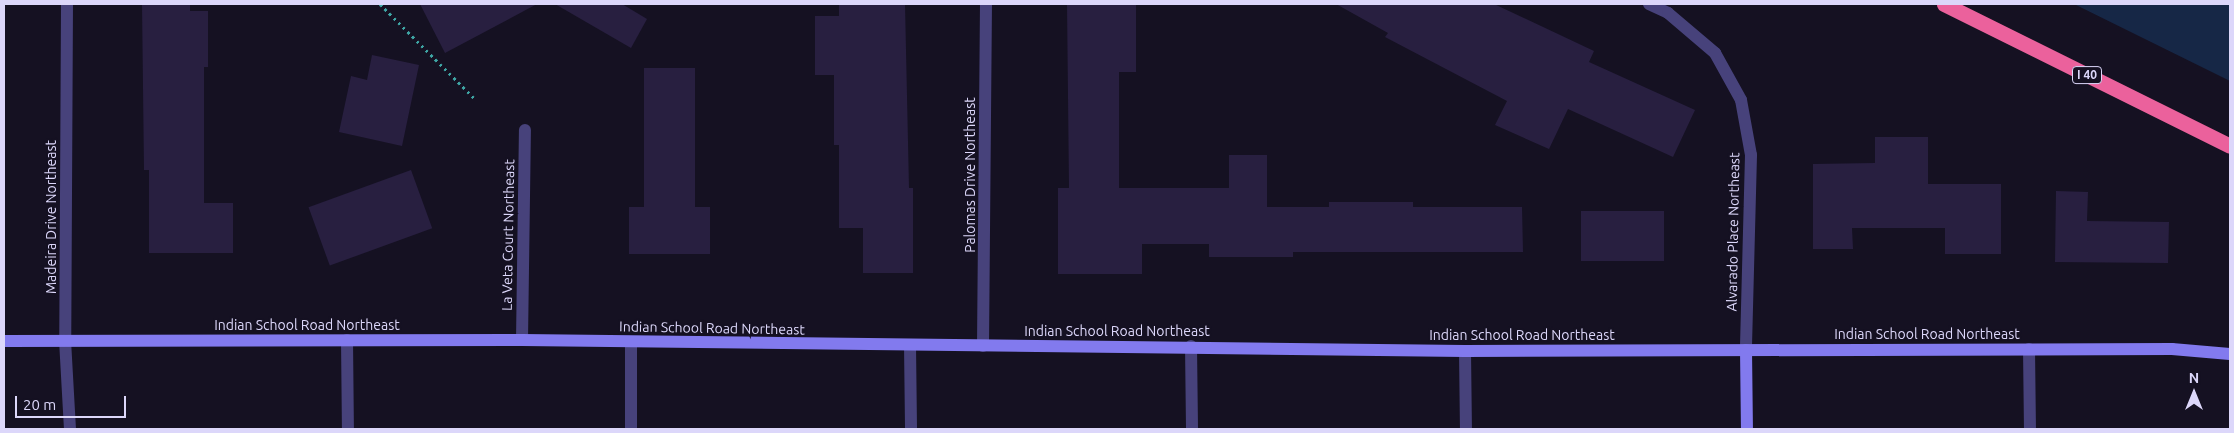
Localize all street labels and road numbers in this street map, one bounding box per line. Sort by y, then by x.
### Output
road number: I 40 [2072,66,2102,84]
street label: Palomas Drive Northeast [962,97,978,253]
street label: Madeira Drive Northeast [43,140,59,294]
street label: Alvarado Place Northeast [1723,152,1743,312]
street label: La Veta Court Northeast [498,159,518,311]
street label: Indian School Road Northeast [214,317,400,333]
street label: Indian School Road Northeast [619,318,805,338]
street label: Indian School Road Northeast [1024,323,1210,339]
street label: Indian School Road Northeast [1834,326,2020,342]
street label: Indian School Road Northeast [1429,327,1615,343]

